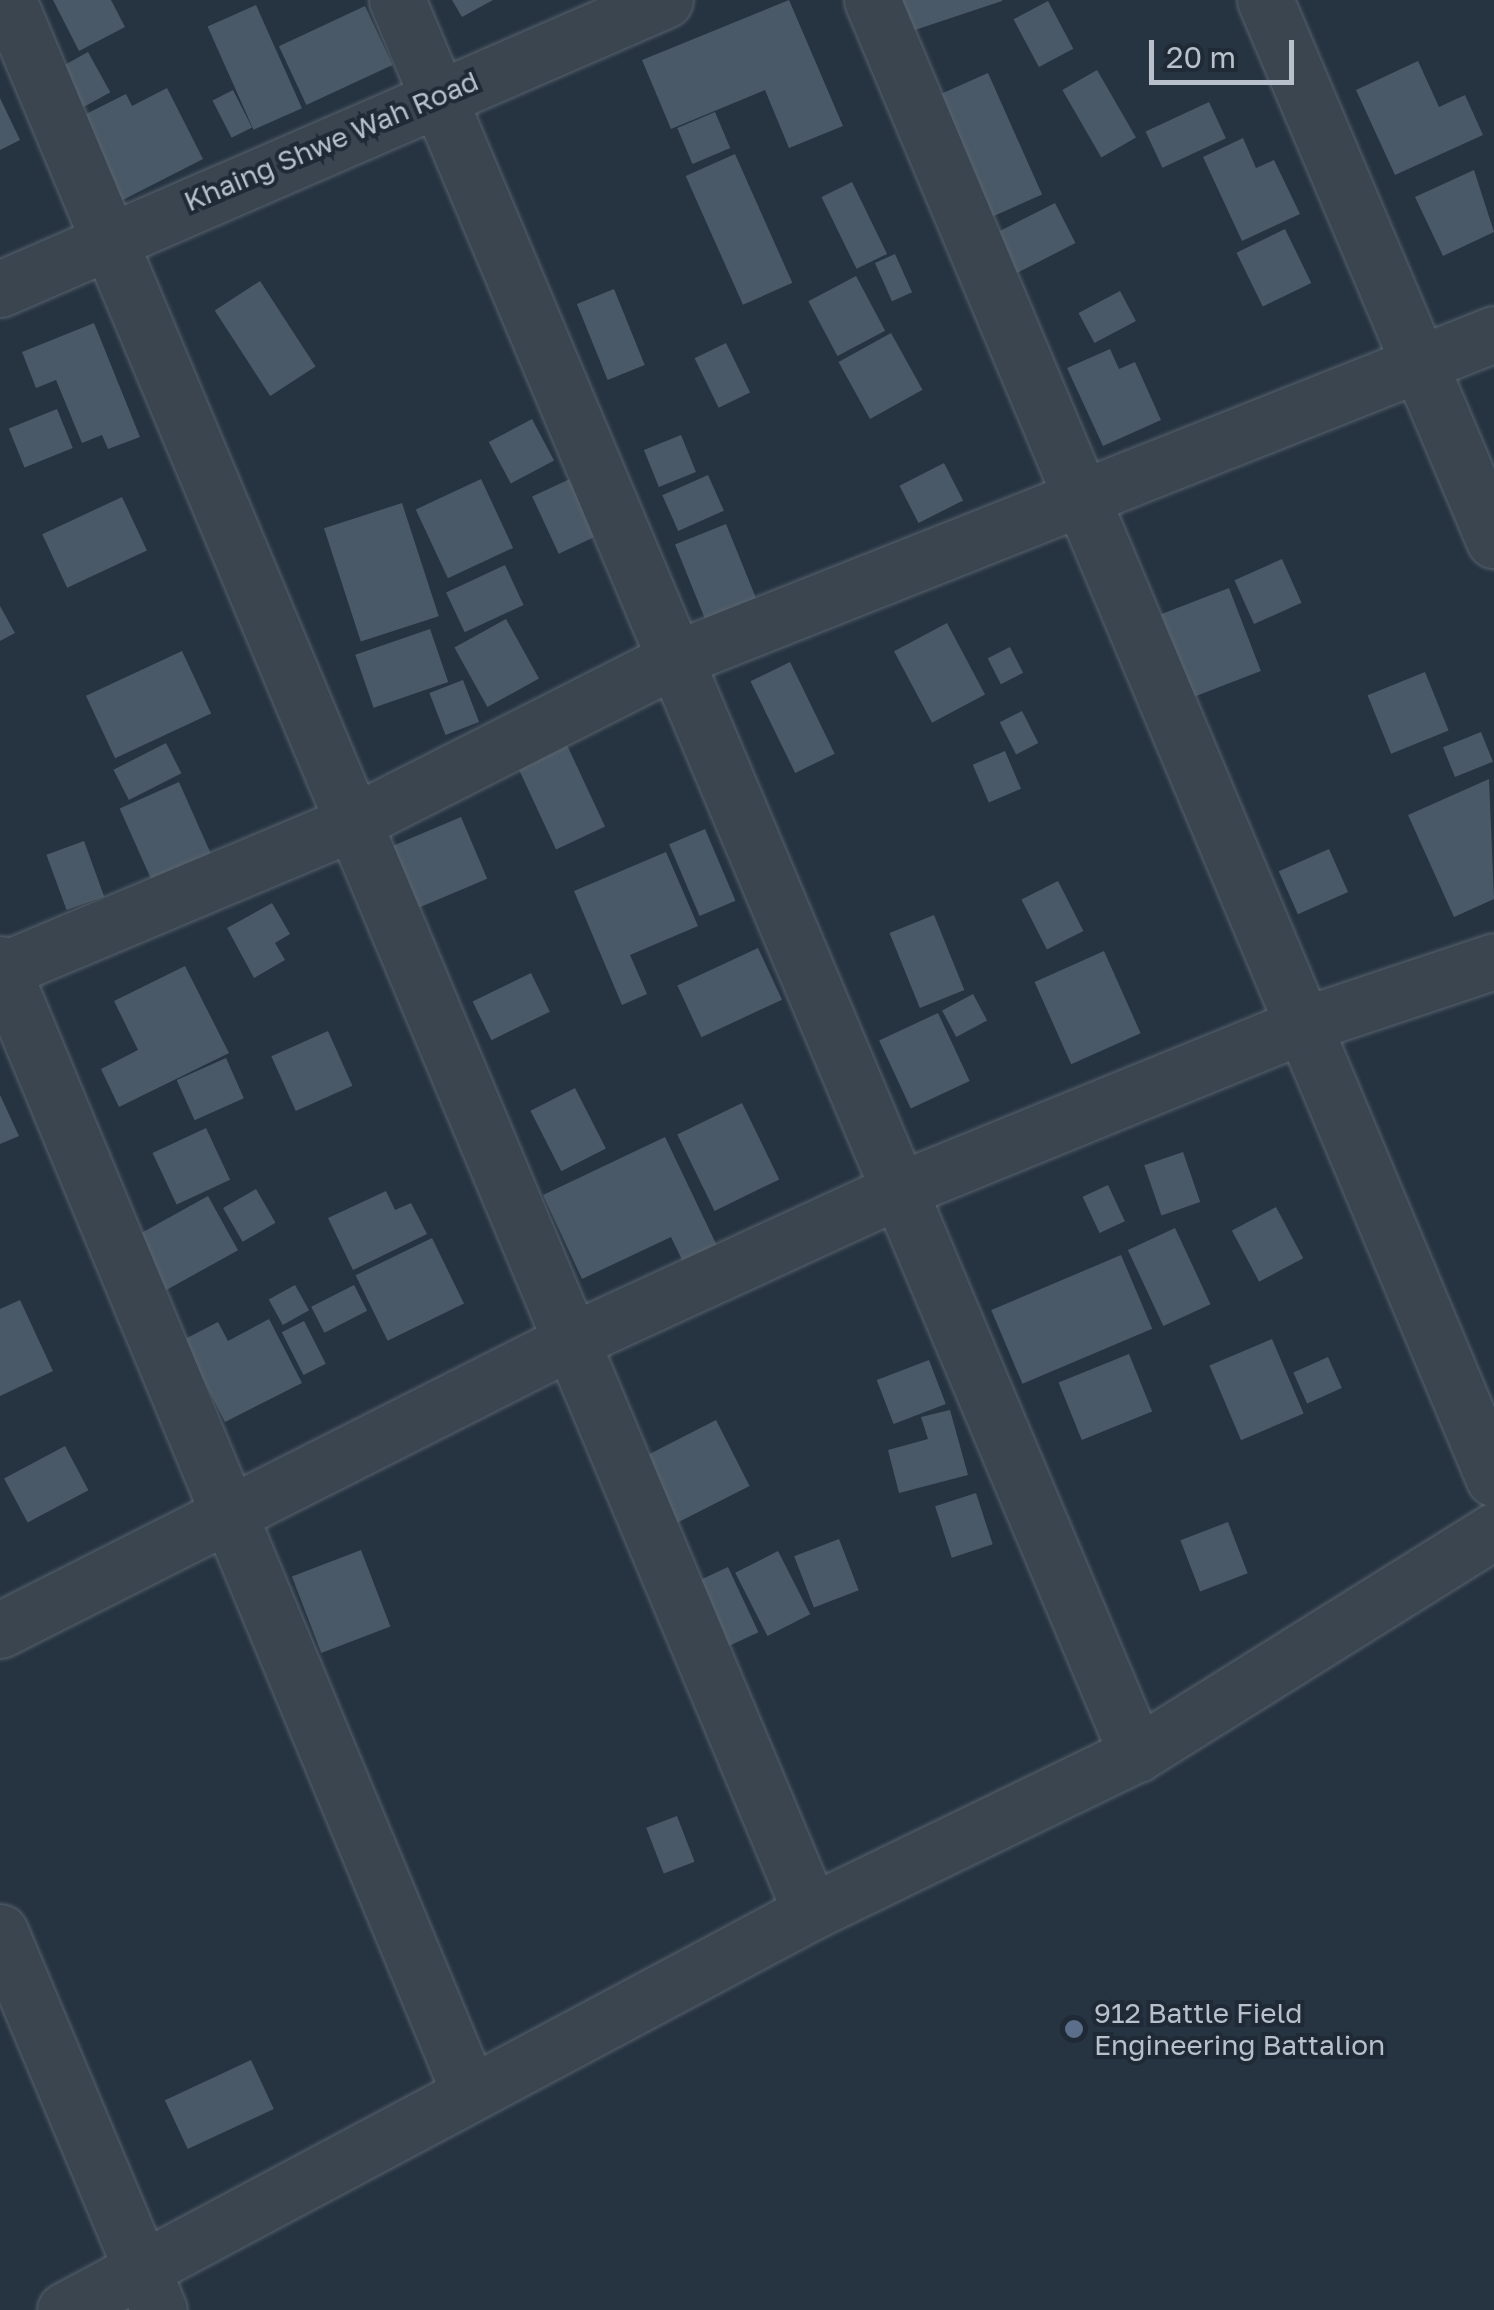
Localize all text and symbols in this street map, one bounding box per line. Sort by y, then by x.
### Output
scale bar [1154,20,1299,82]
text: 20 m [1166,39,1236,75]
street label: Khaing Shwe Wah Road [179,64,483,218]
place label: 912 Battle Field Engineering Battalion [1094,1996,1385,2062]
marker: 912 Battle Field Engineering Battalion [1063,2018,1085,2040]

